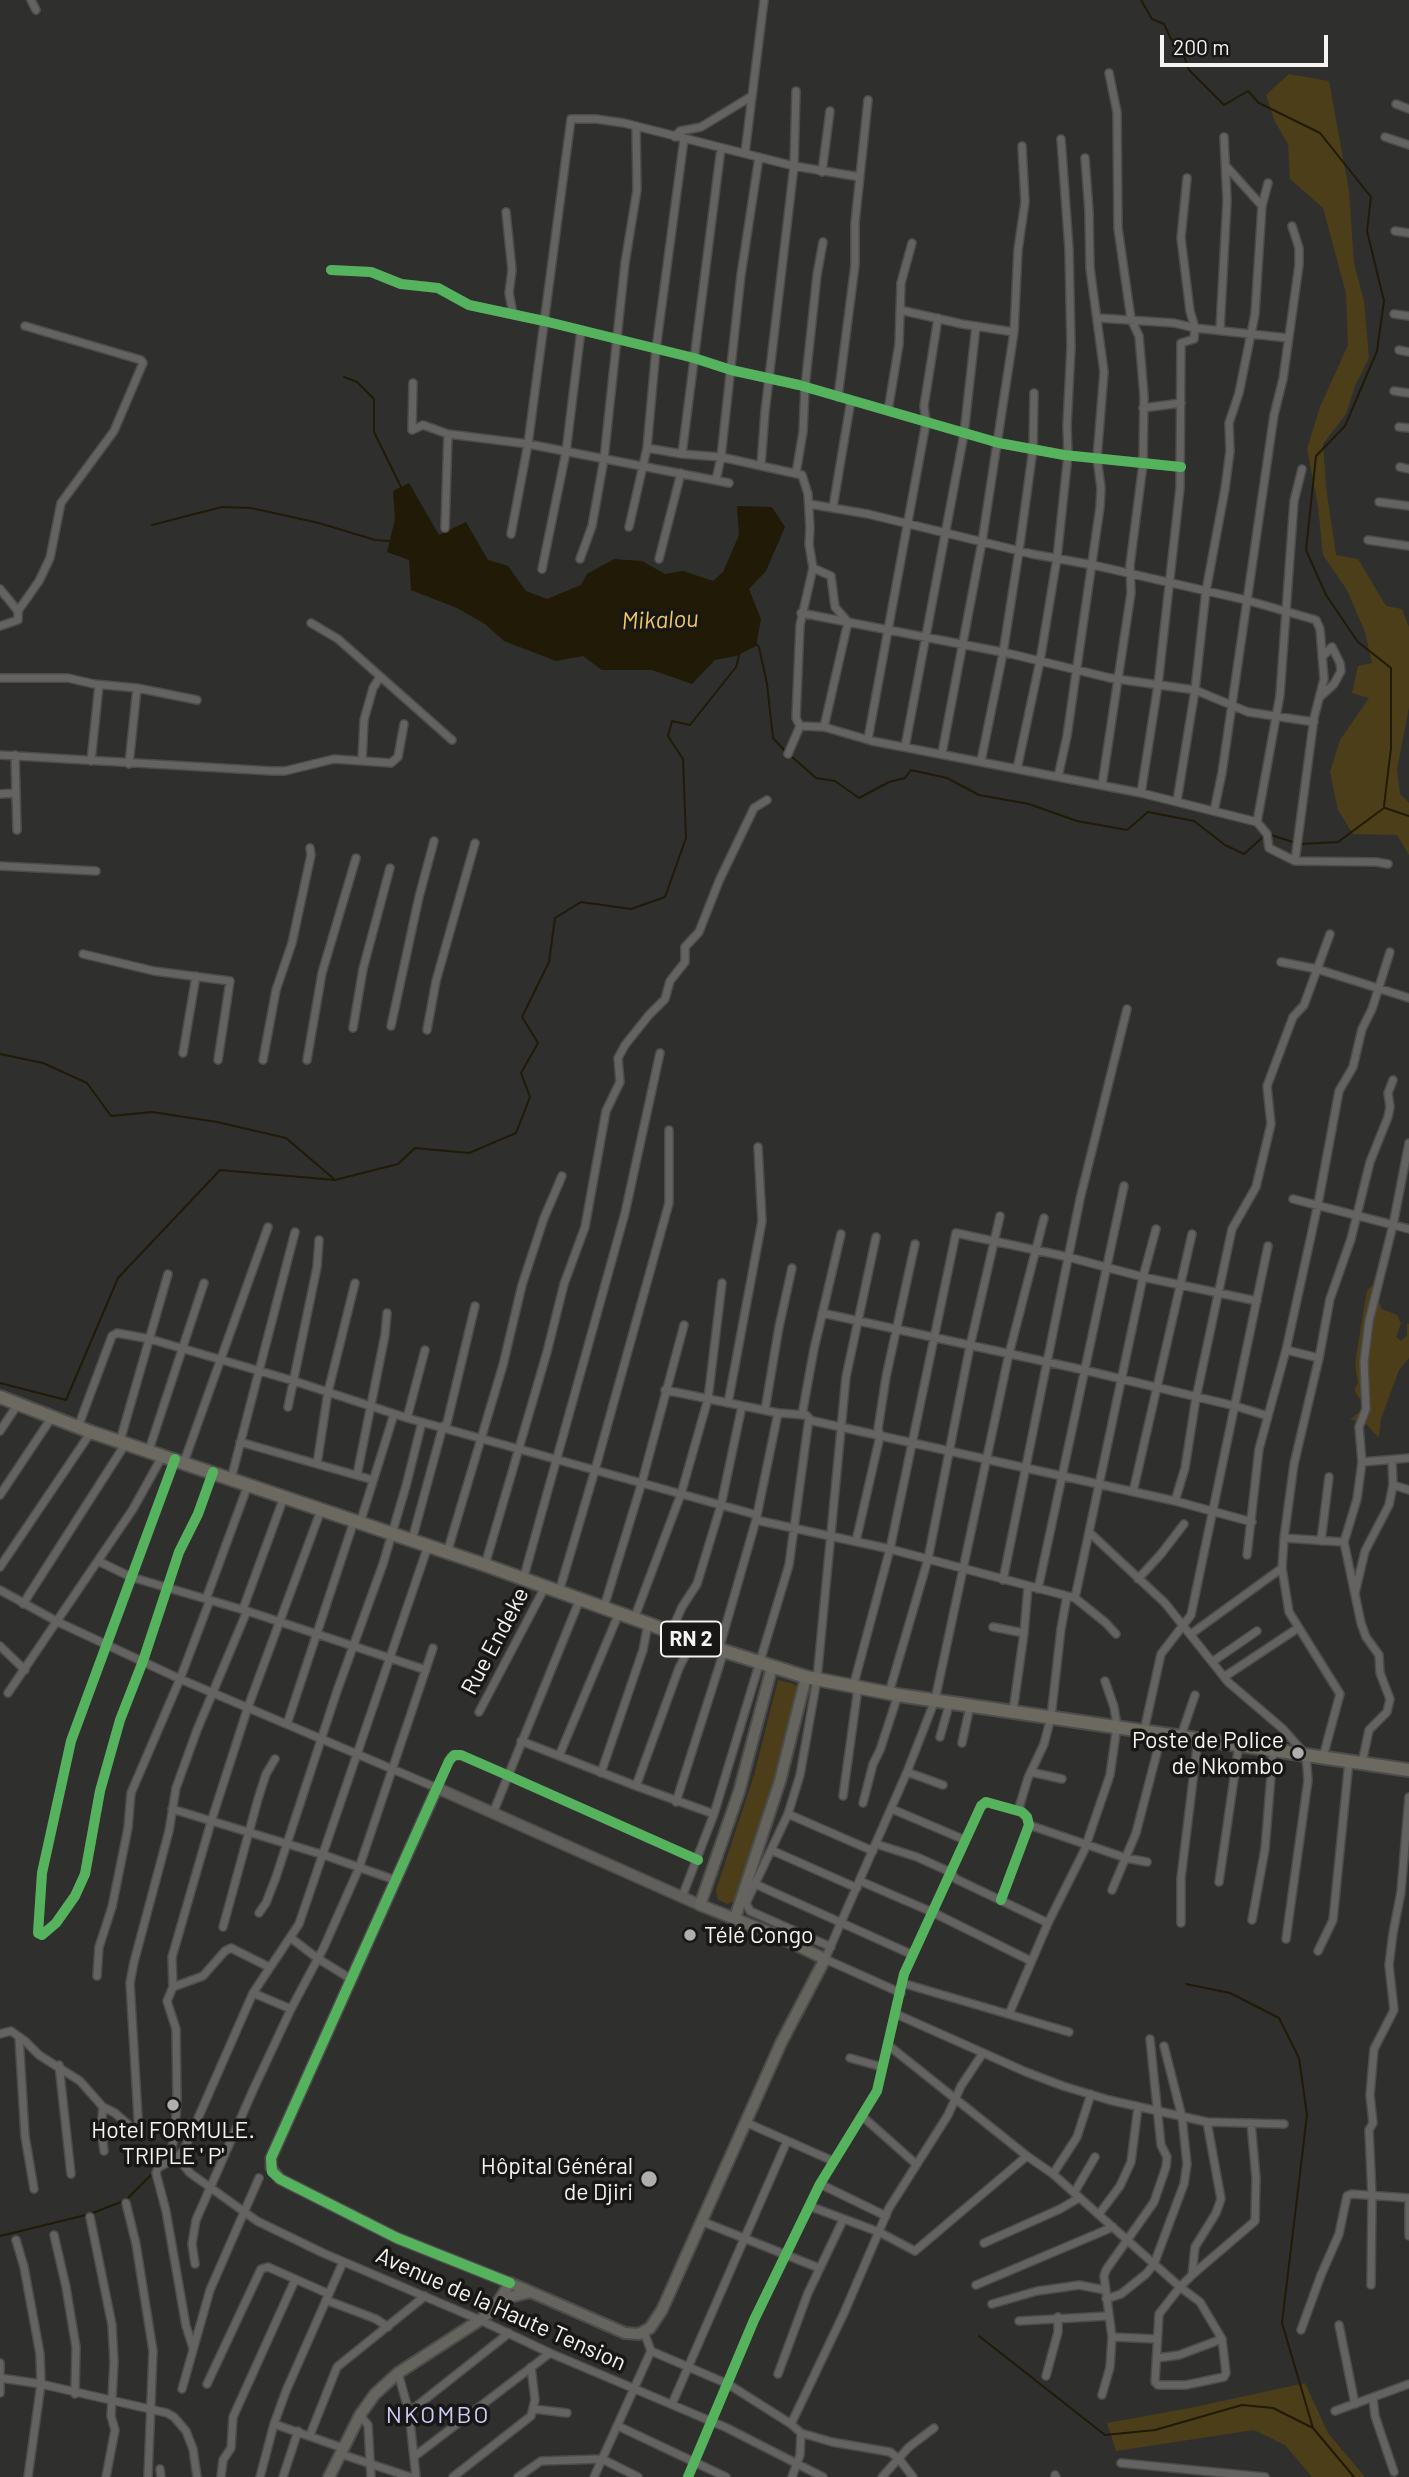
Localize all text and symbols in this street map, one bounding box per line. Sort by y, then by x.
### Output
scale bar [1164,21,1332,65]
text: 200 m [1173,34,1230,59]
water label: Mikalou [621,604,699,636]
street label: Rue Endeke [455,1583,535,1699]
road number: RN 2 [661,1622,721,1656]
place label: Poste de Police de Nkombo [1132,1726,1284,1780]
marker: Poste de Police de Nkombo [1290,1745,1306,1761]
place label: Télé Congo [704,1921,814,1949]
marker: Télé Congo [682,1927,698,1943]
marker: Hotel FORMULE. TRIPLE ' P' [165,2097,181,2113]
place label: Hotel FORMULE. TRIPLE ' P' [91,2116,255,2170]
place label: Hôpital Général de Djiri [481,2152,633,2206]
marker: Hôpital Général de Djiri [639,2169,659,2189]
street label: Avenue de la Haute Tension [372,2241,630,2377]
district label: NKOMBO [386,2401,490,2429]

